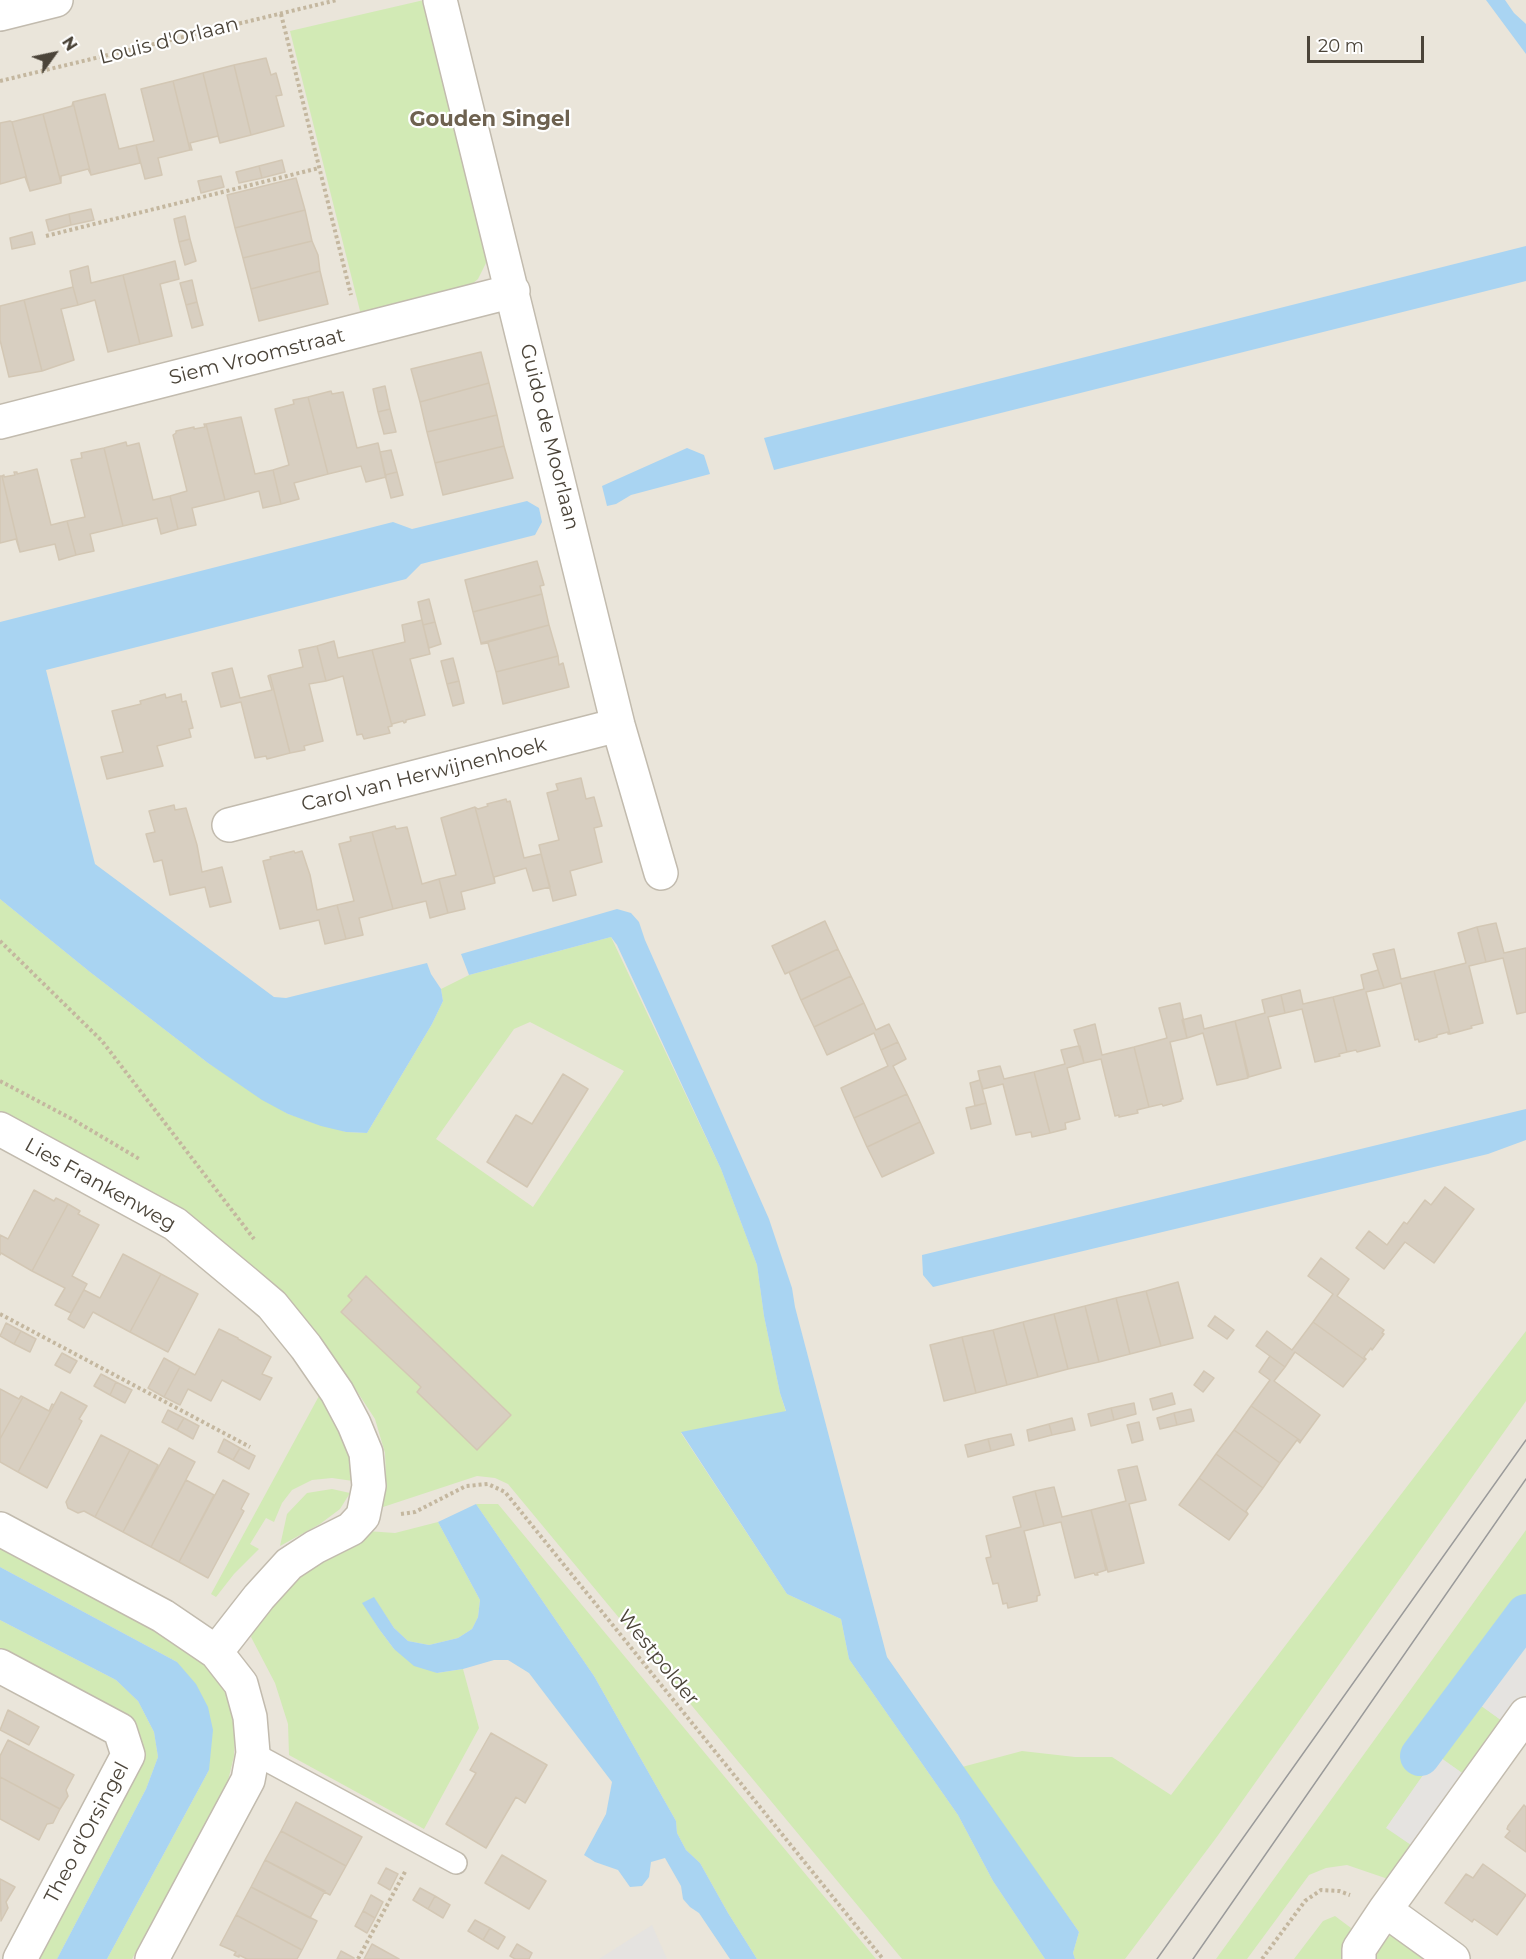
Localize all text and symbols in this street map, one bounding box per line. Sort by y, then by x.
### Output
street label: Louis d'Orlaan [97,12,241,70]
north arrow [24,24,84,84]
scale bar [1310,24,1427,62]
text: N [58,33,81,55]
text: 20 m [1318,35,1364,57]
district label: Gouden Singel [409,107,571,133]
street label: Siem Vroomstraat [167,324,347,390]
street label: Guido de Moorlaan [514,341,584,533]
street label: Carol van Herwijnenhoek [299,733,549,817]
street label: Lies Frankenweg [20,1133,180,1237]
street label: Westpolder [612,1605,704,1711]
street label: Theo d'Orsingel [40,1758,134,1908]

